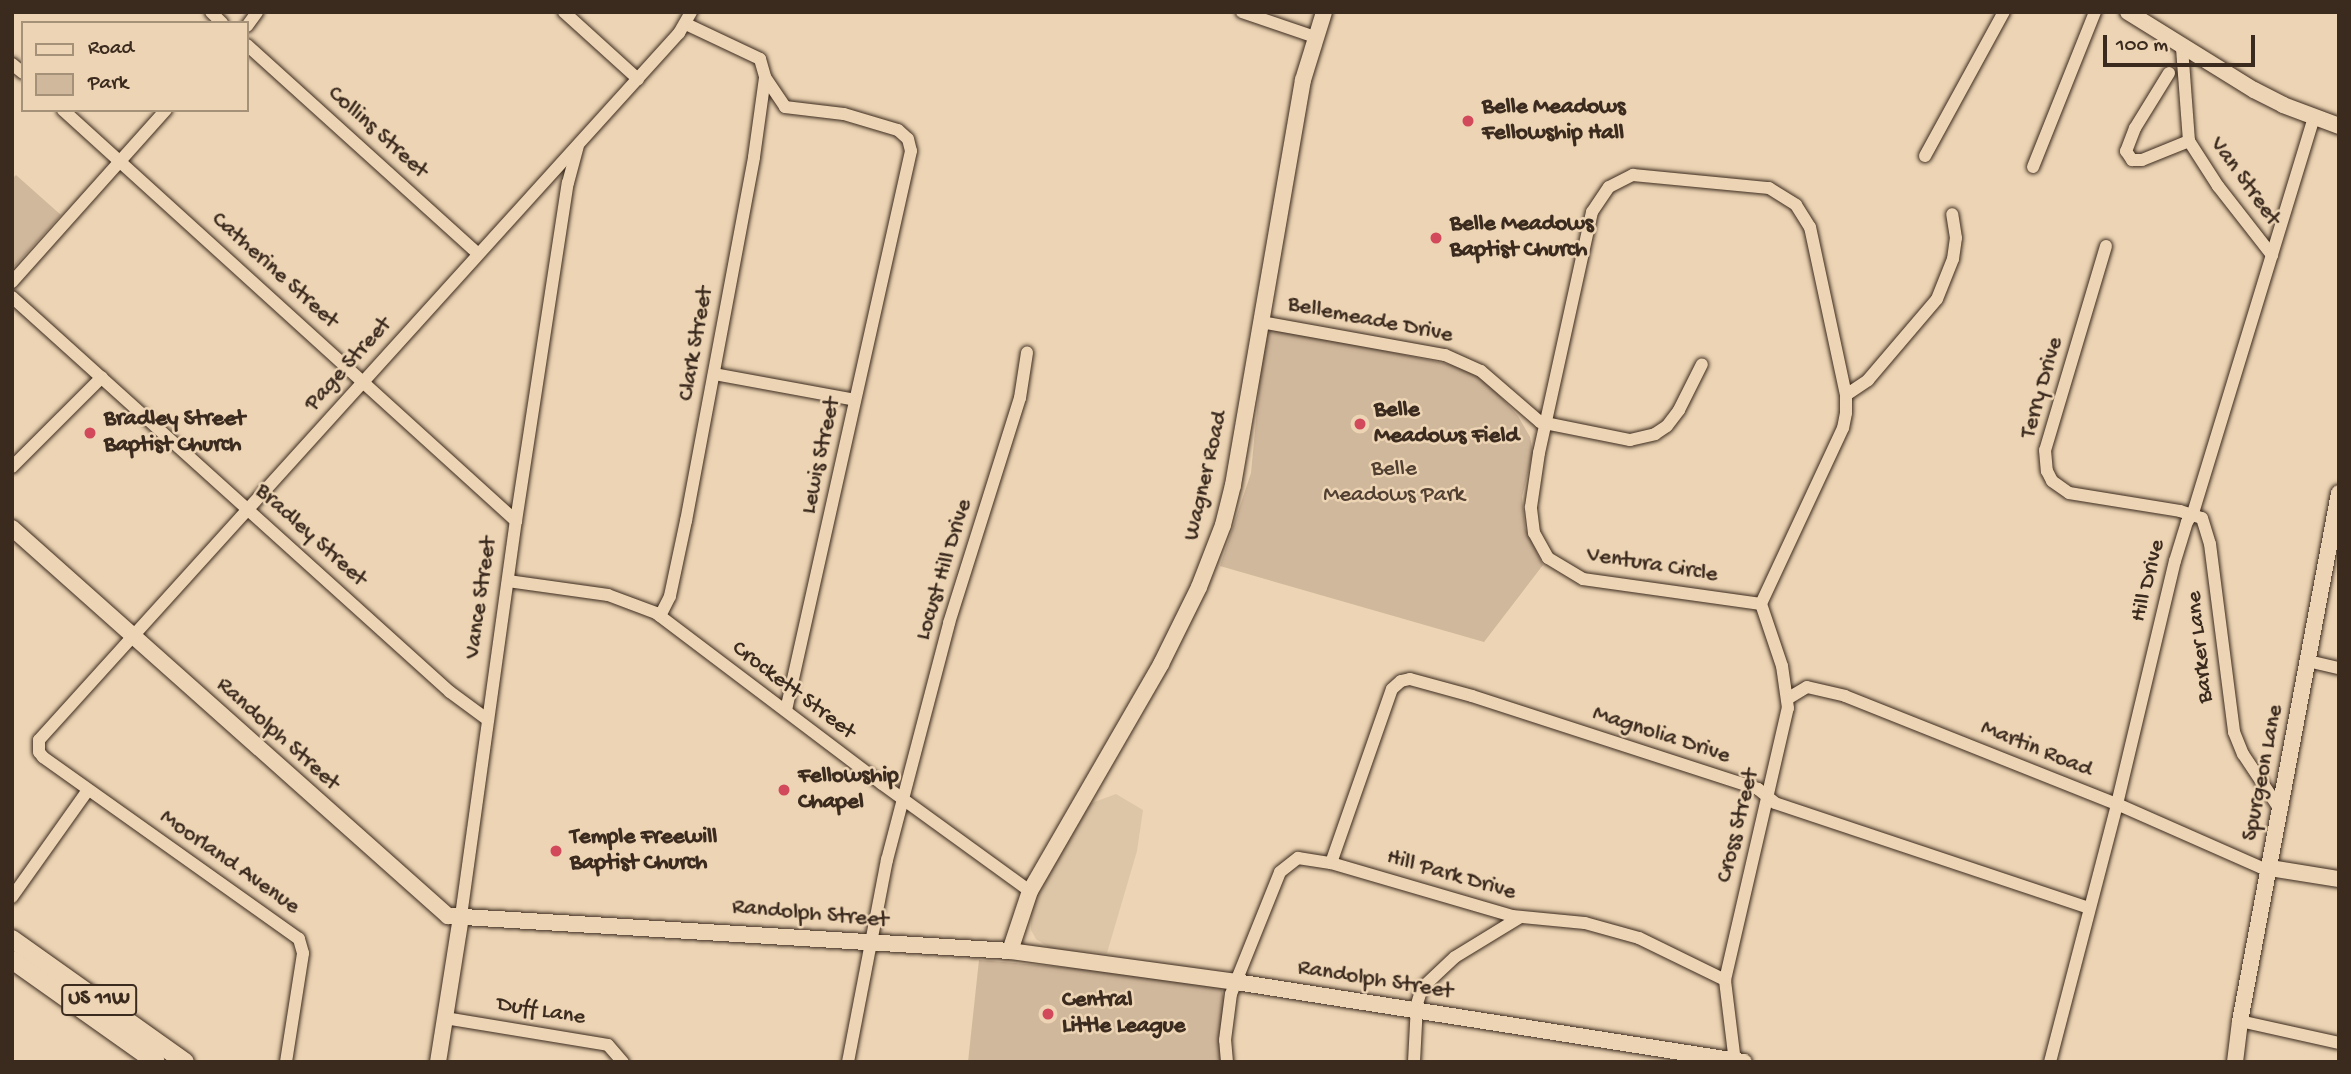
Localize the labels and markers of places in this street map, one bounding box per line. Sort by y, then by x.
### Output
place label: Belle Meadows Fellowship Hall [1482,94,1625,148]
marker: Belle Meadows Fellowship Hall [1460,113,1476,129]
place label: Belle Meadows Baptist Church [1450,211,1593,265]
marker: Belle Meadows Baptist Church [1428,230,1444,246]
place label: Belle Meadows Field [1374,397,1519,451]
place label: Bradley Street Baptist Church [104,406,245,460]
marker: Belle Meadows Field [1352,416,1368,432]
marker: Bradley Street Baptist Church [82,425,98,441]
place label: Fellowship Chapel [798,763,899,817]
marker: Fellowship Chapel [776,782,792,798]
place label: Temple Freewill Baptist Church [570,824,717,878]
marker: Temple Freewill Baptist Church [548,843,564,859]
place label: Central Little League [1062,987,1185,1041]
marker: Central Little League [1040,1006,1056,1022]

